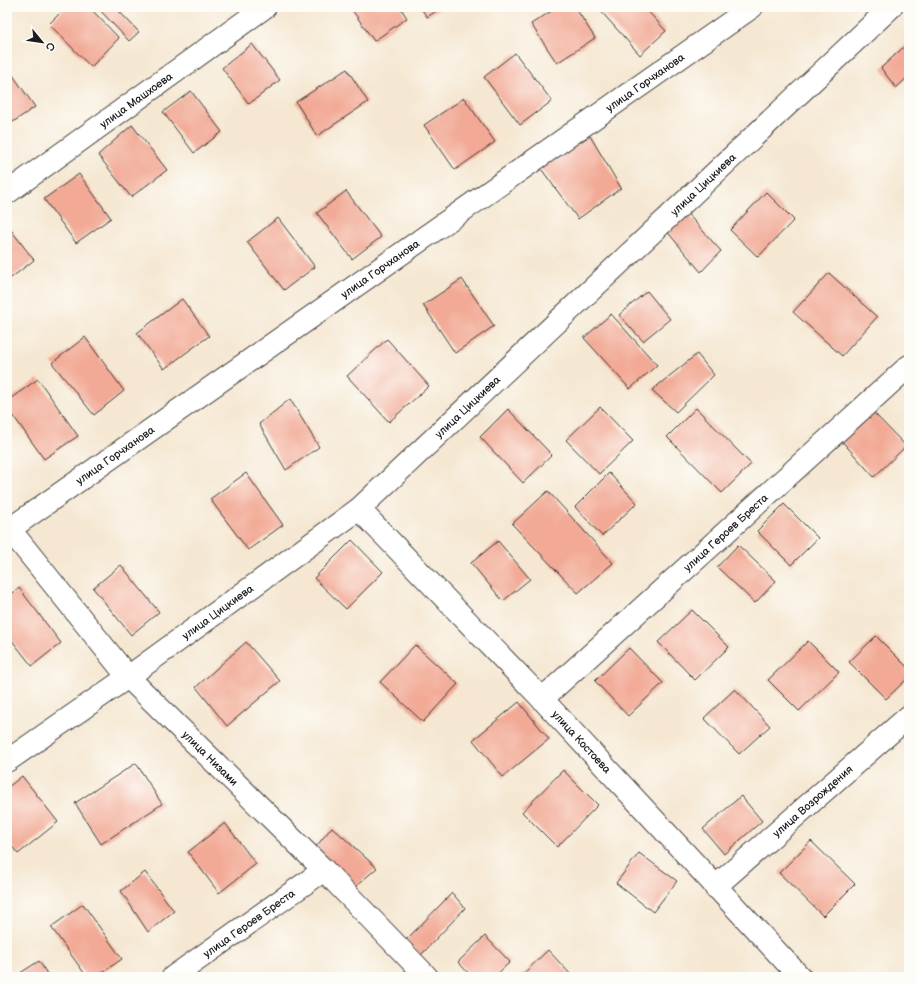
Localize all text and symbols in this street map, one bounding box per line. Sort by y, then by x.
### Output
north arrow [22,22,62,62]
text: С [43,40,58,53]
street label: улица Горчханова [603,50,687,114]
street label: улица Машхоева [97,69,175,131]
street label: улица Цицкиева [668,150,739,218]
street label: улица Горчханова [338,236,422,301]
street label: улица Цицкиева [432,372,503,441]
street label: улица Горчханова [73,423,157,487]
street label: улица Героев Бреста [681,490,771,574]
street label: улица Цицкиева [179,581,256,642]
street label: улица Костоева [549,708,614,776]
street label: улица Низами [180,728,241,788]
street label: улица Возрождения [770,762,855,840]
street label: улица Героев Бреста [201,886,298,960]

